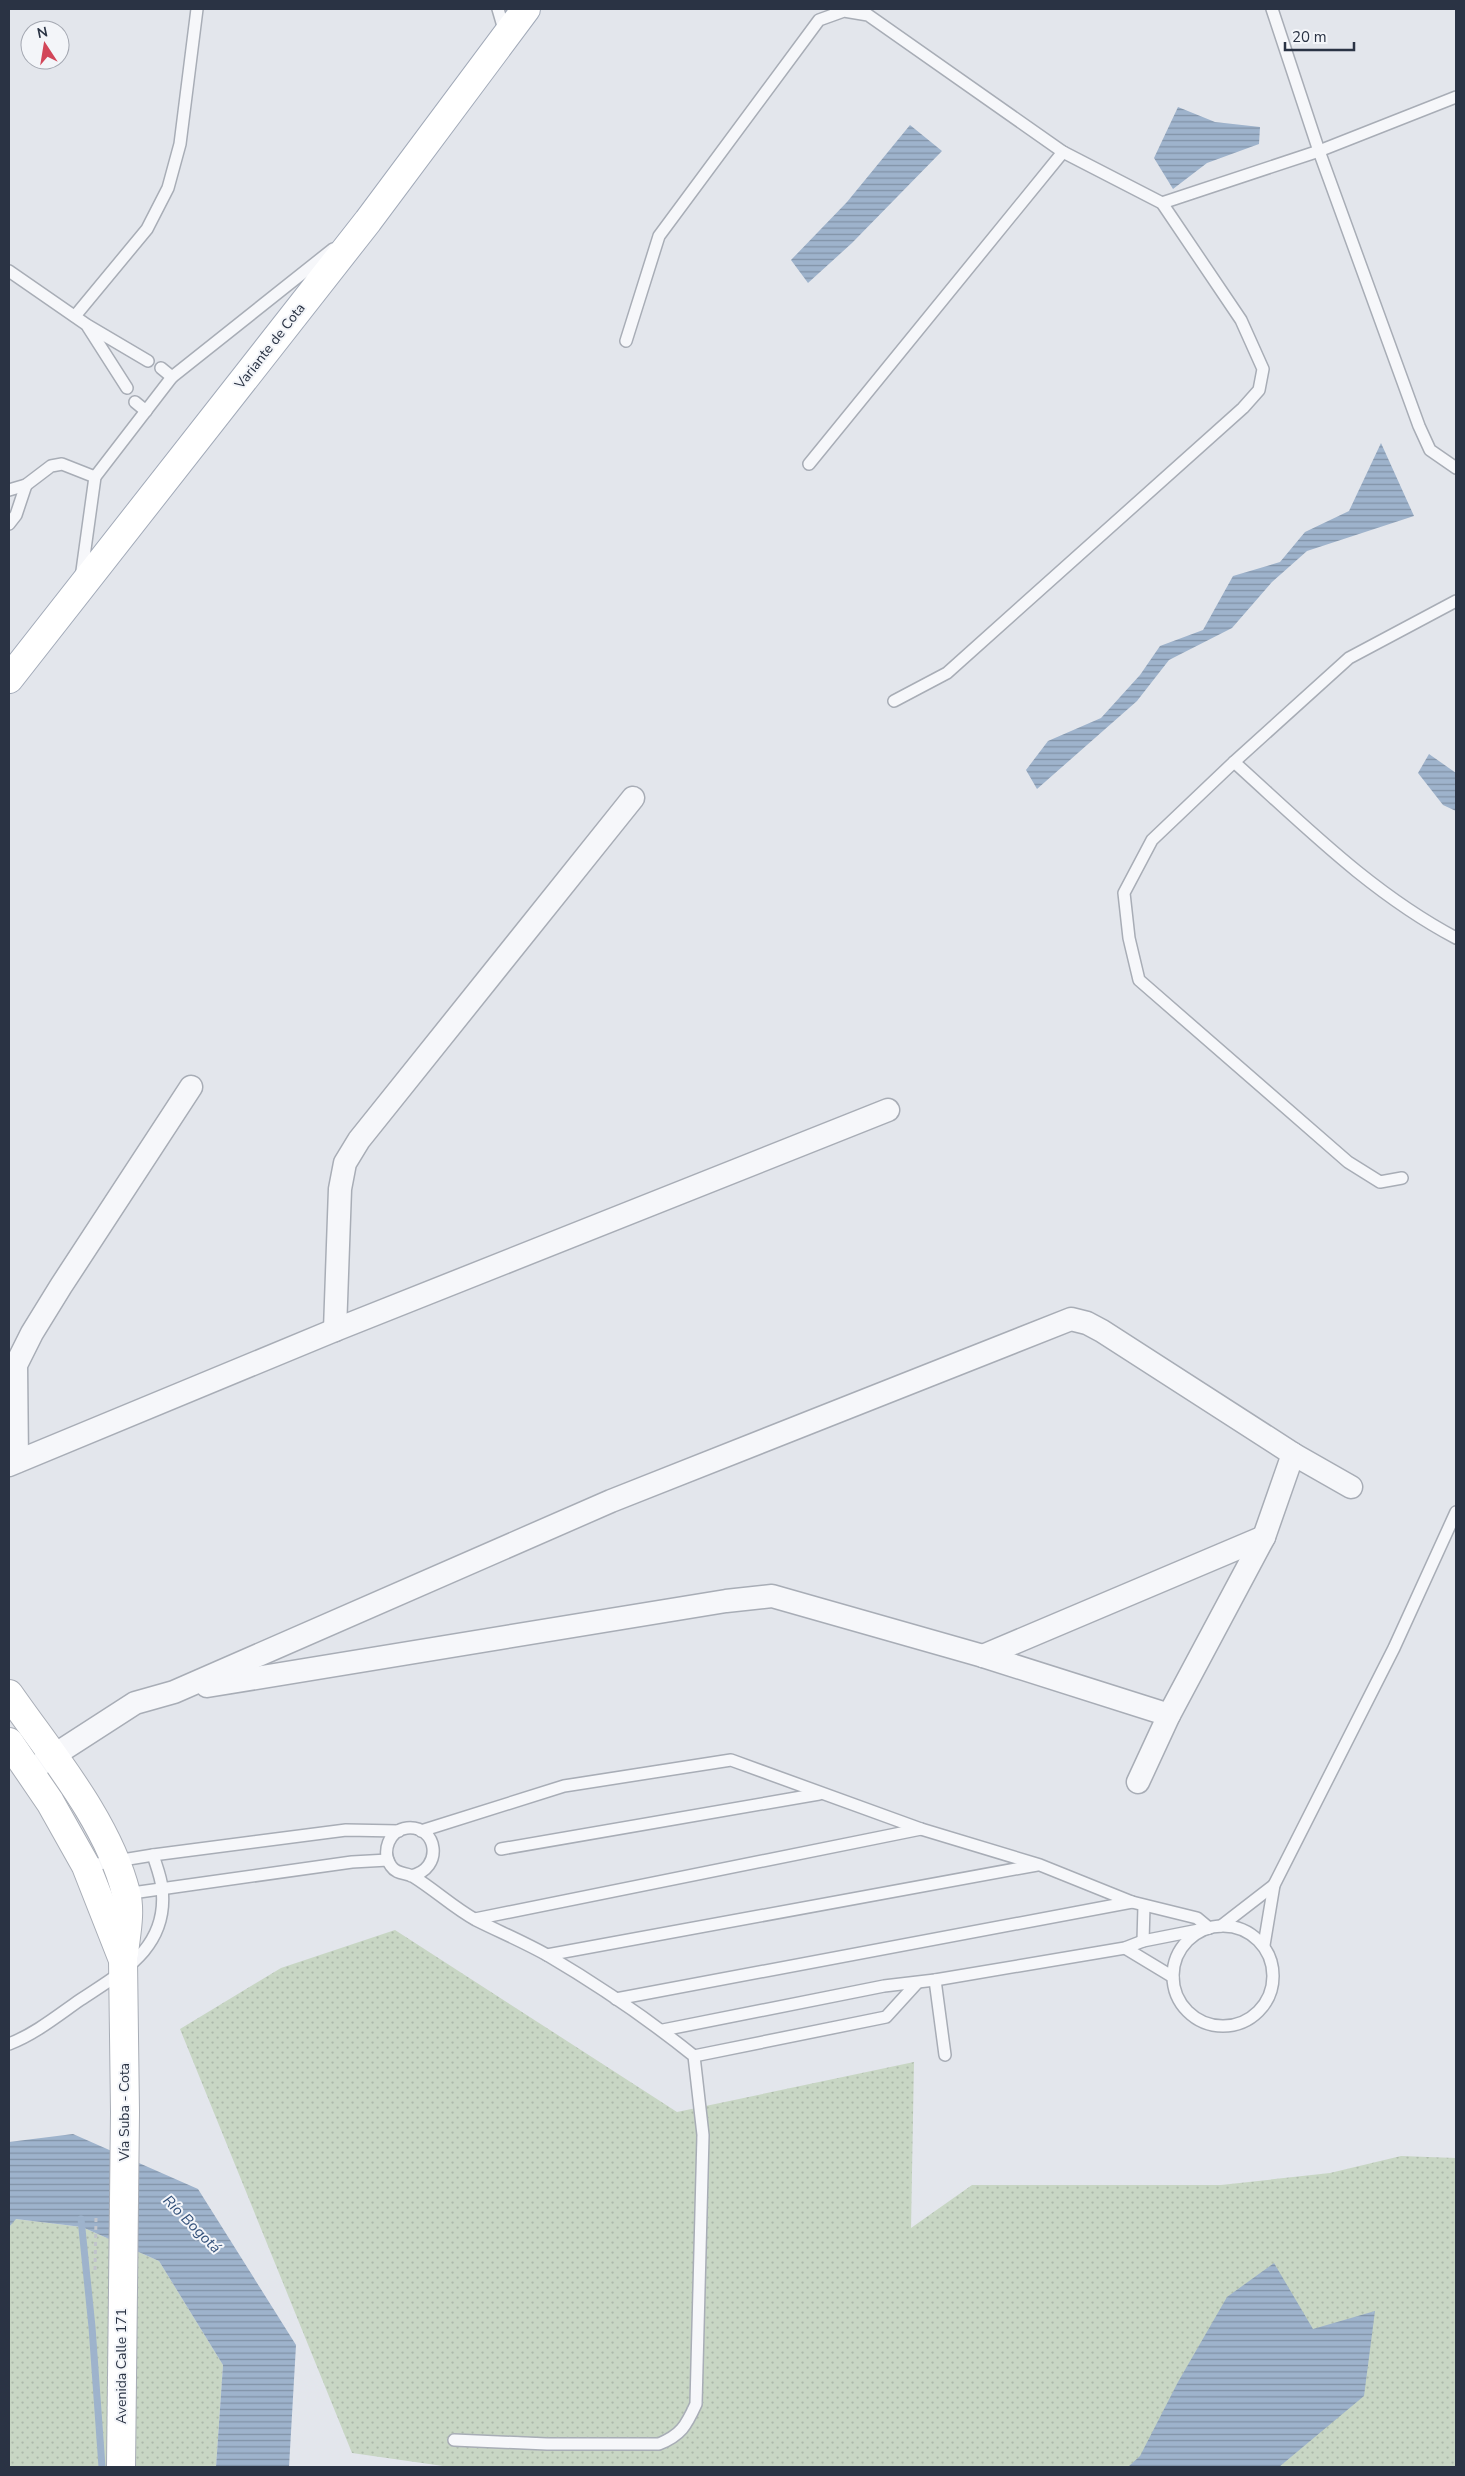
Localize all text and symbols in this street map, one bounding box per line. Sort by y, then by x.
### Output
north arrow [20,20,70,70]
scale bar [1285,20,1354,52]
text: N [35,22,50,43]
text: 20 m [1292,27,1327,47]
street label: Variante de Cota [230,299,309,394]
street label: Vía Suba - Cota [115,2063,134,2162]
water label: Río Bogotá [159,2191,225,2257]
street label: Avenida Calle 171 [112,2308,131,2424]

